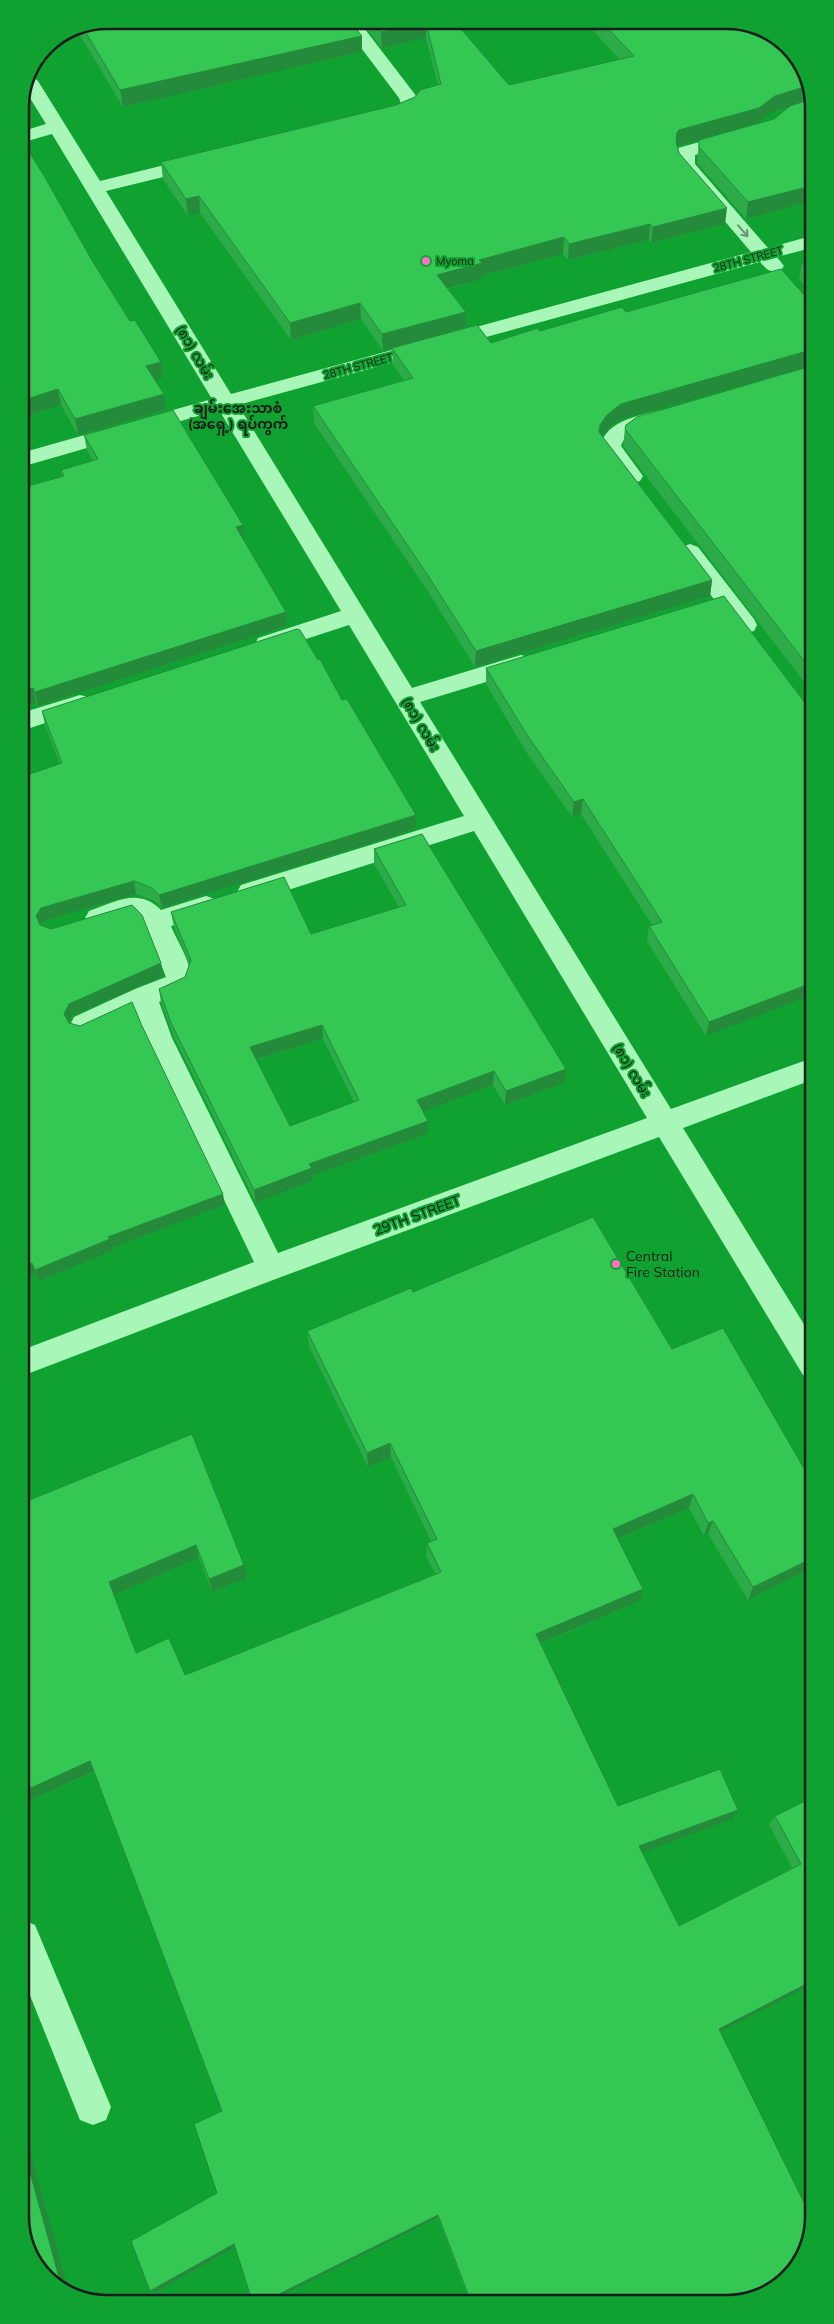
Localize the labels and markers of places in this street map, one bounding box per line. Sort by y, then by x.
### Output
place label: Myoma [436,254,474,268]
marker: Myoma [420,255,432,267]
place label: Central Fire Station [626,1247,700,1281]
marker: Central Fire Station [610,1258,622,1270]

